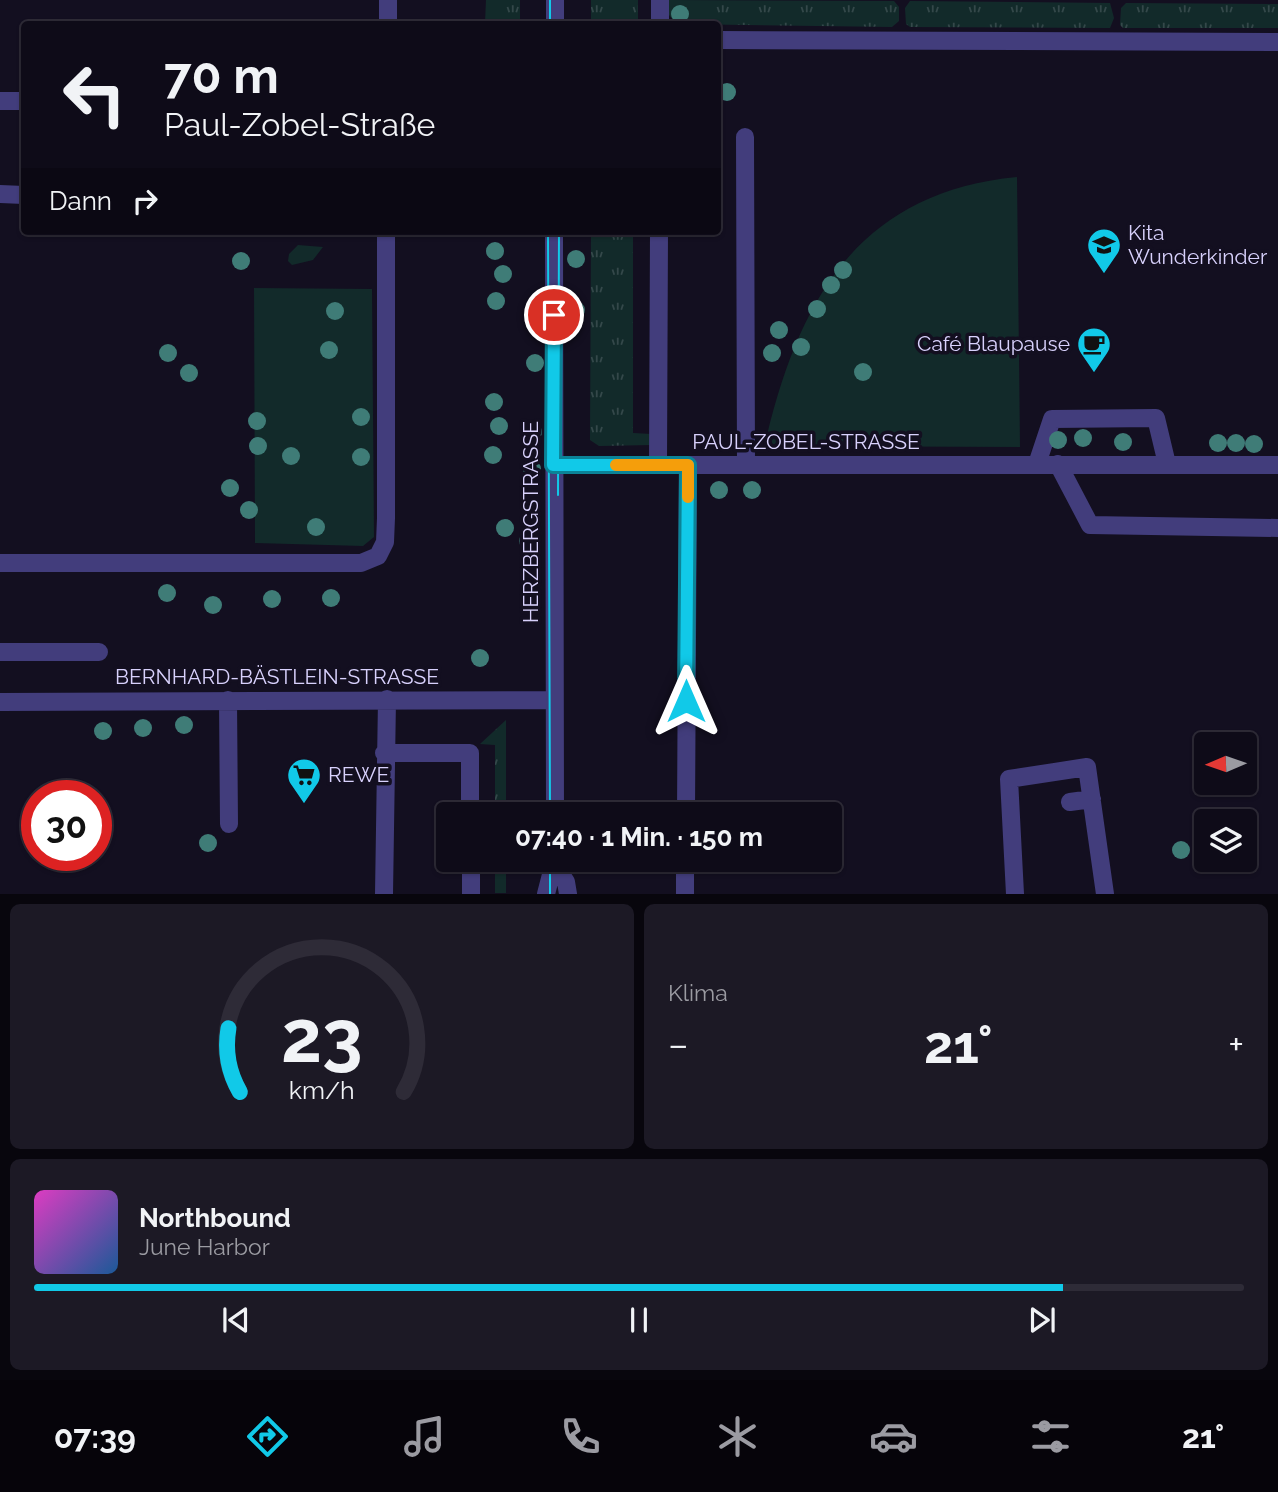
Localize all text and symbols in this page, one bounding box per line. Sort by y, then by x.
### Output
text: 70 m [164,47,279,104]
icon: left [49,49,140,140]
text: Paul-Zobel-Straße [164,106,435,143]
icon: right [126,182,164,220]
text: Dann [49,186,112,216]
place label: Kita Wunderkinder [1128,220,1268,269]
school or university icon: Kita Wunderkinder [1085,226,1123,275]
pin [524,285,584,345]
icon: arrive [535,296,573,334]
cafe icon: Café Blaupause [1075,325,1113,374]
place label: Café Blaupause [917,331,1070,356]
street label: HERZBERGSTRASSE [518,421,543,623]
street label: PAUL-ZOBEL-STRASSE [692,429,920,454]
street label: BERNHARD-BÄSTLEIN-STRASSE [115,664,439,689]
position arrow [649,664,723,738]
north arrow [1194,732,1256,794]
map controls [1194,732,1257,872]
supermarket icon: REWE [285,756,323,805]
place label: REWE [328,762,389,787]
speed limit sign: 30 [21,780,112,871]
button: layers [1194,809,1257,872]
text: 07:40 · 1 Min. · 150 m [515,822,763,852]
text: Klima [668,979,728,1006]
text: 23 [281,995,363,1080]
text: 21° [924,1014,993,1075]
text: − [668,1022,688,1067]
text: + [1228,1022,1244,1067]
text: km/h [289,1075,355,1105]
text: Northbound [139,1203,291,1233]
text: June Harbor [139,1233,270,1260]
icon: previous [217,1301,255,1339]
icon: pause [620,1301,658,1339]
icon: next [1023,1301,1061,1339]
icon: directions [243,1412,292,1461]
icon: music [400,1412,449,1461]
icon: phone [556,1412,605,1461]
icon: climate [713,1412,762,1461]
icon: car [869,1412,918,1461]
icon: filters [1026,1412,1075,1461]
text: 07:39 [54,1418,136,1455]
text: 21° [1182,1418,1224,1455]

